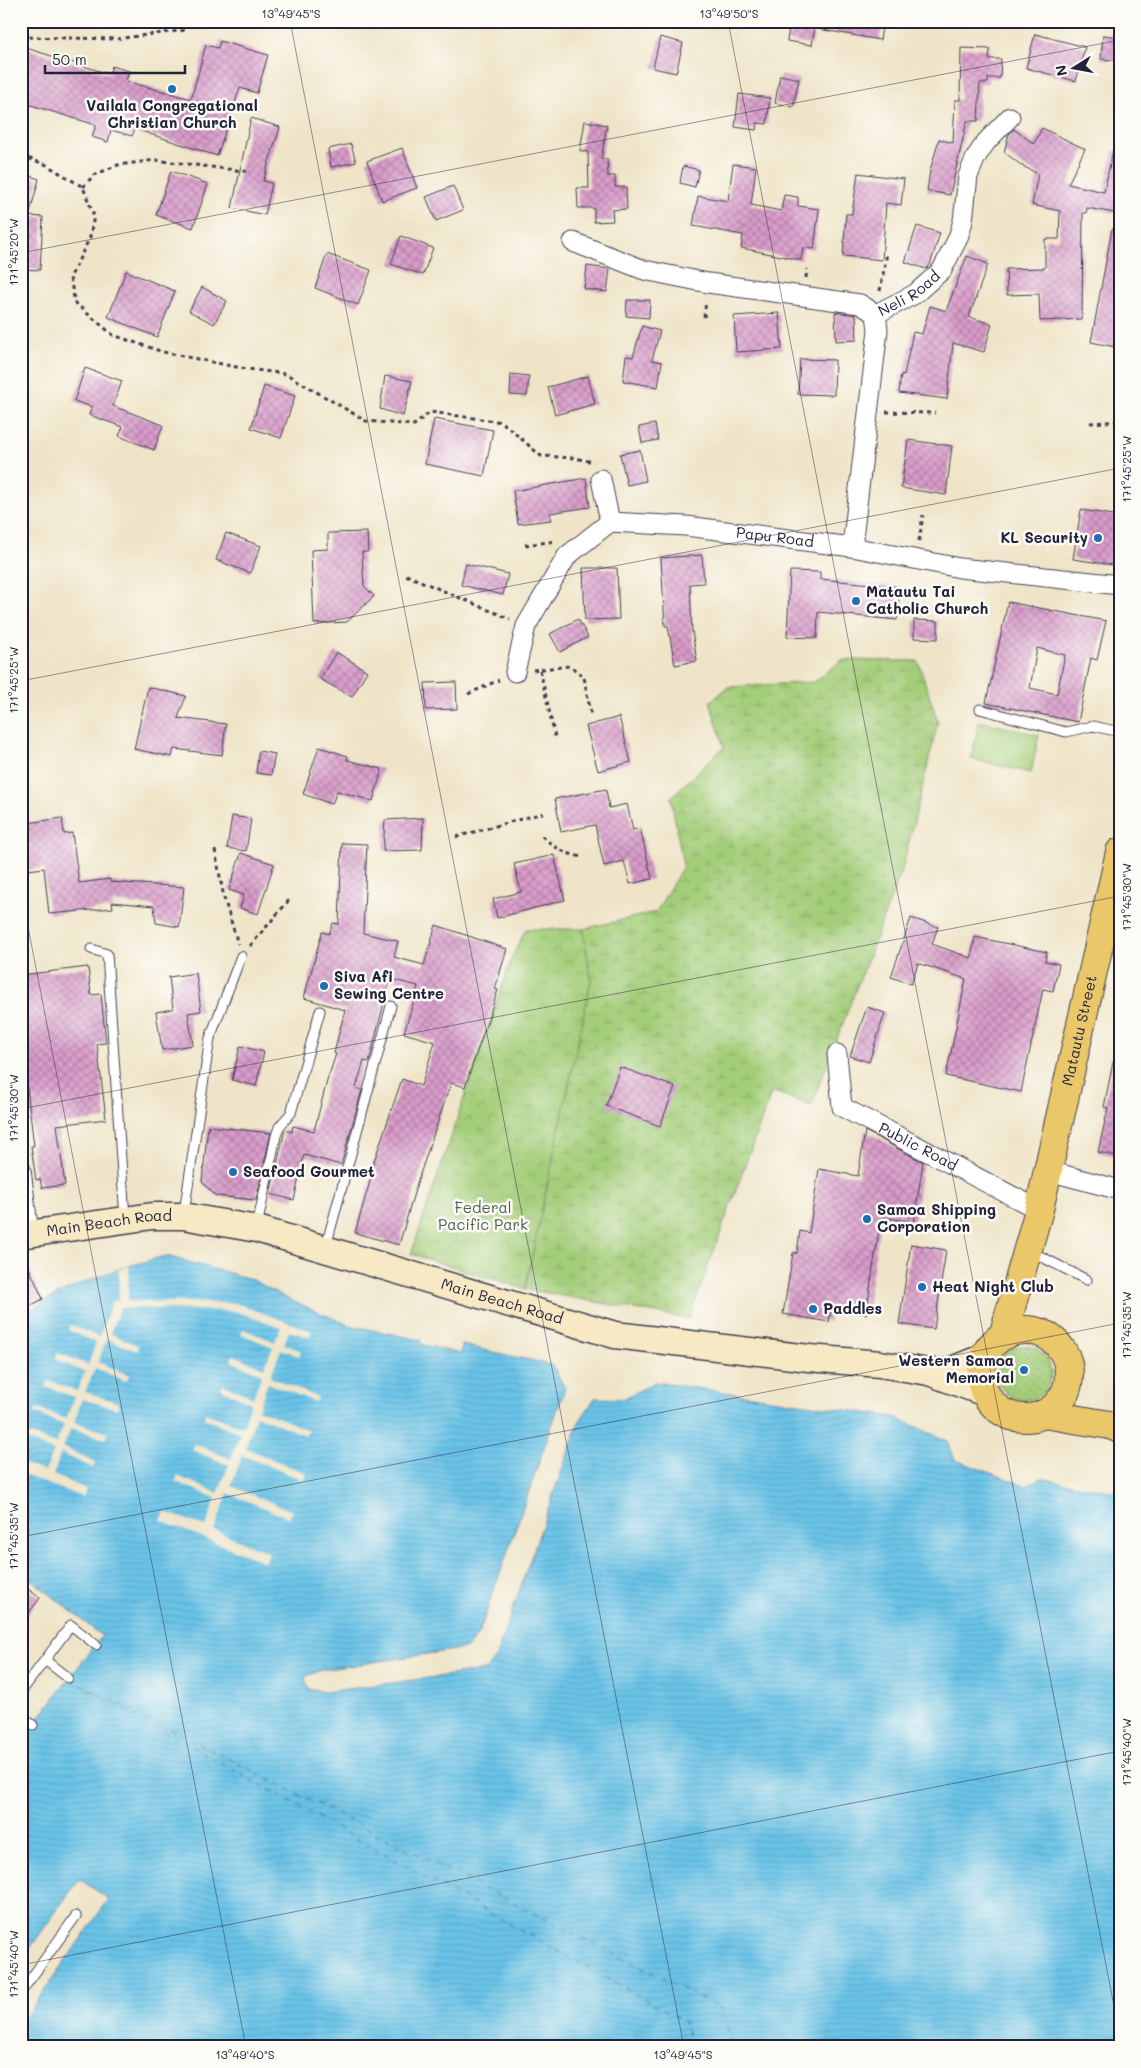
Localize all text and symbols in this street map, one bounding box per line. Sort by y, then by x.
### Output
text: 13°49'45"S [262,5,321,21]
text: 13°49'50"S [699,5,759,21]
scale bar [45,42,185,74]
north arrow [1048,42,1098,92]
text: 50 m [52,49,87,69]
text: N [1050,64,1071,78]
marker: Vailala Congregational Christian Church [166,83,178,95]
place label: Vailala Congregational Christian Church [86,95,258,132]
text: 171°45'20"W [5,218,21,286]
street label: Neli Road [874,265,944,320]
text: 171°45'25"W [1118,435,1134,503]
street label: Papu Road [735,521,815,551]
place label: KL Security [1000,527,1088,547]
marker: KL Security [1092,532,1104,544]
place label: Matautu Tai Catholic Church [866,581,989,618]
marker: Matautu Tai Catholic Church [850,595,862,607]
text: 171°45'25"W [5,646,21,714]
text: 171°45'30"W [1118,863,1134,931]
place label: Siva Afi Sewing Centre [334,966,444,1003]
street label: Matautu Street [1056,973,1101,1088]
marker: Siva Afi Sewing Centre [318,980,330,992]
text: 171°45'30"W [5,1074,21,1142]
street label: Public Road [876,1117,961,1175]
place label: Seafood Gourmet [243,1161,375,1181]
marker: Seafood Gourmet [227,1166,239,1178]
park label: Federal Pacific Park [438,1197,528,1234]
place label: Samoa Shipping Corporation [877,1199,996,1236]
street label: Main Beach Road [45,1205,172,1240]
marker: Samoa Shipping Corporation [861,1213,873,1225]
street label: Main Beach Road [439,1273,566,1328]
place label: Heat Night Club [932,1276,1054,1296]
marker: Heat Night Club [916,1281,928,1293]
text: 171°45'35"W [1118,1291,1134,1359]
place label: Paddles [823,1298,882,1318]
marker: Paddles [807,1303,819,1315]
place label: Western Samoa Memorial [898,1350,1014,1387]
marker: Western Samoa Memorial [1018,1364,1030,1376]
text: 171°45'35"W [5,1502,21,1570]
text: 171°45'40"W [1118,1718,1134,1786]
text: 171°45'40"W [5,1930,21,1998]
text: 13°49'40"S [215,2046,275,2062]
text: 13°49'45"S [654,2046,713,2062]

